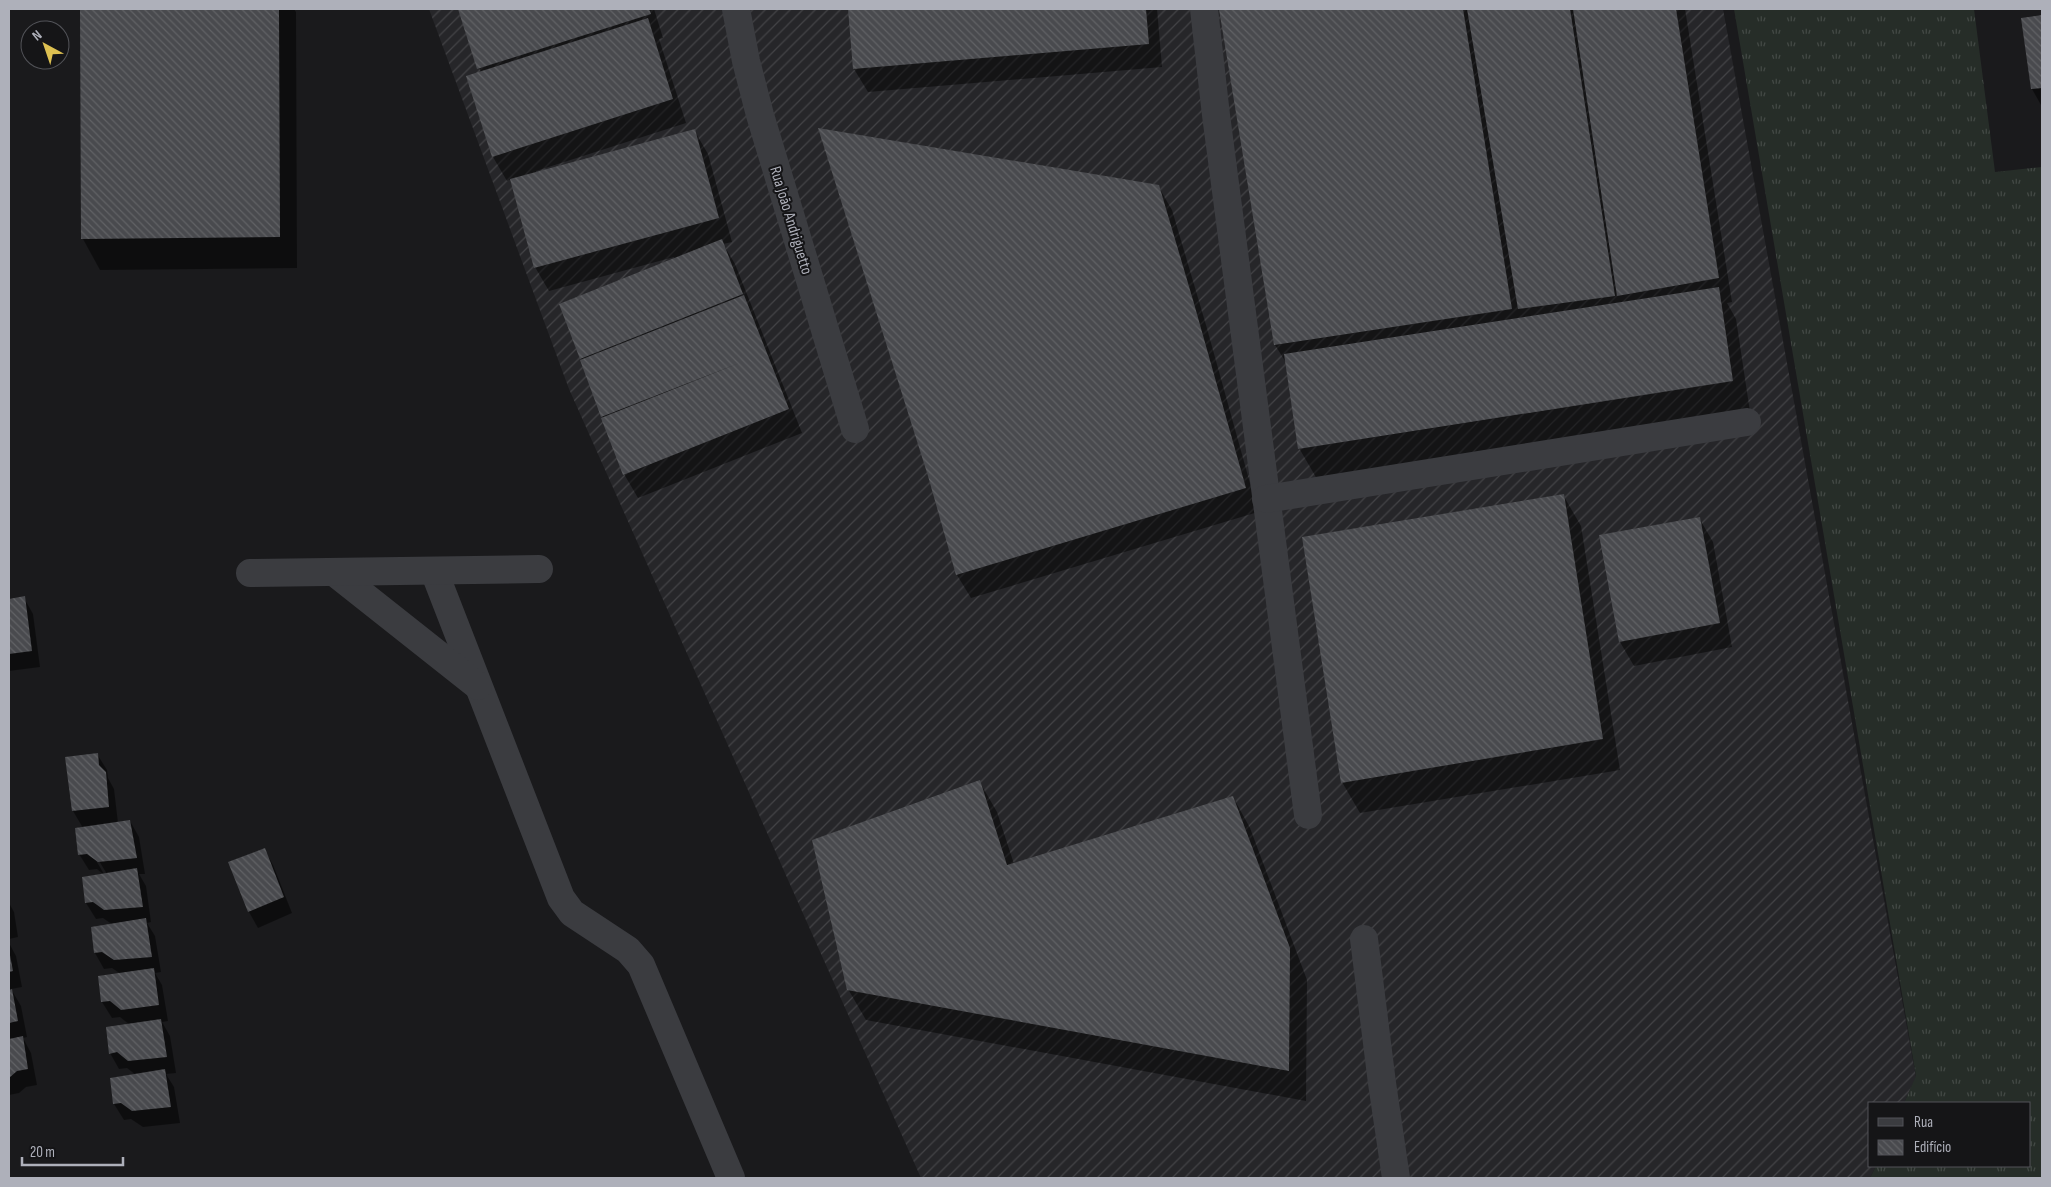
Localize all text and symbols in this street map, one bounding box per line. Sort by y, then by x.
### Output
north arrow [20,20,70,70]
text: N [29,27,45,44]
street label: Rua João Andriguetto [765,164,816,277]
legend [1868,1102,2031,1167]
text: Rua [1914,1113,1933,1132]
scale bar [22,1134,124,1166]
text: Edifício [1914,1138,1951,1157]
text: 20 m [30,1143,55,1162]

